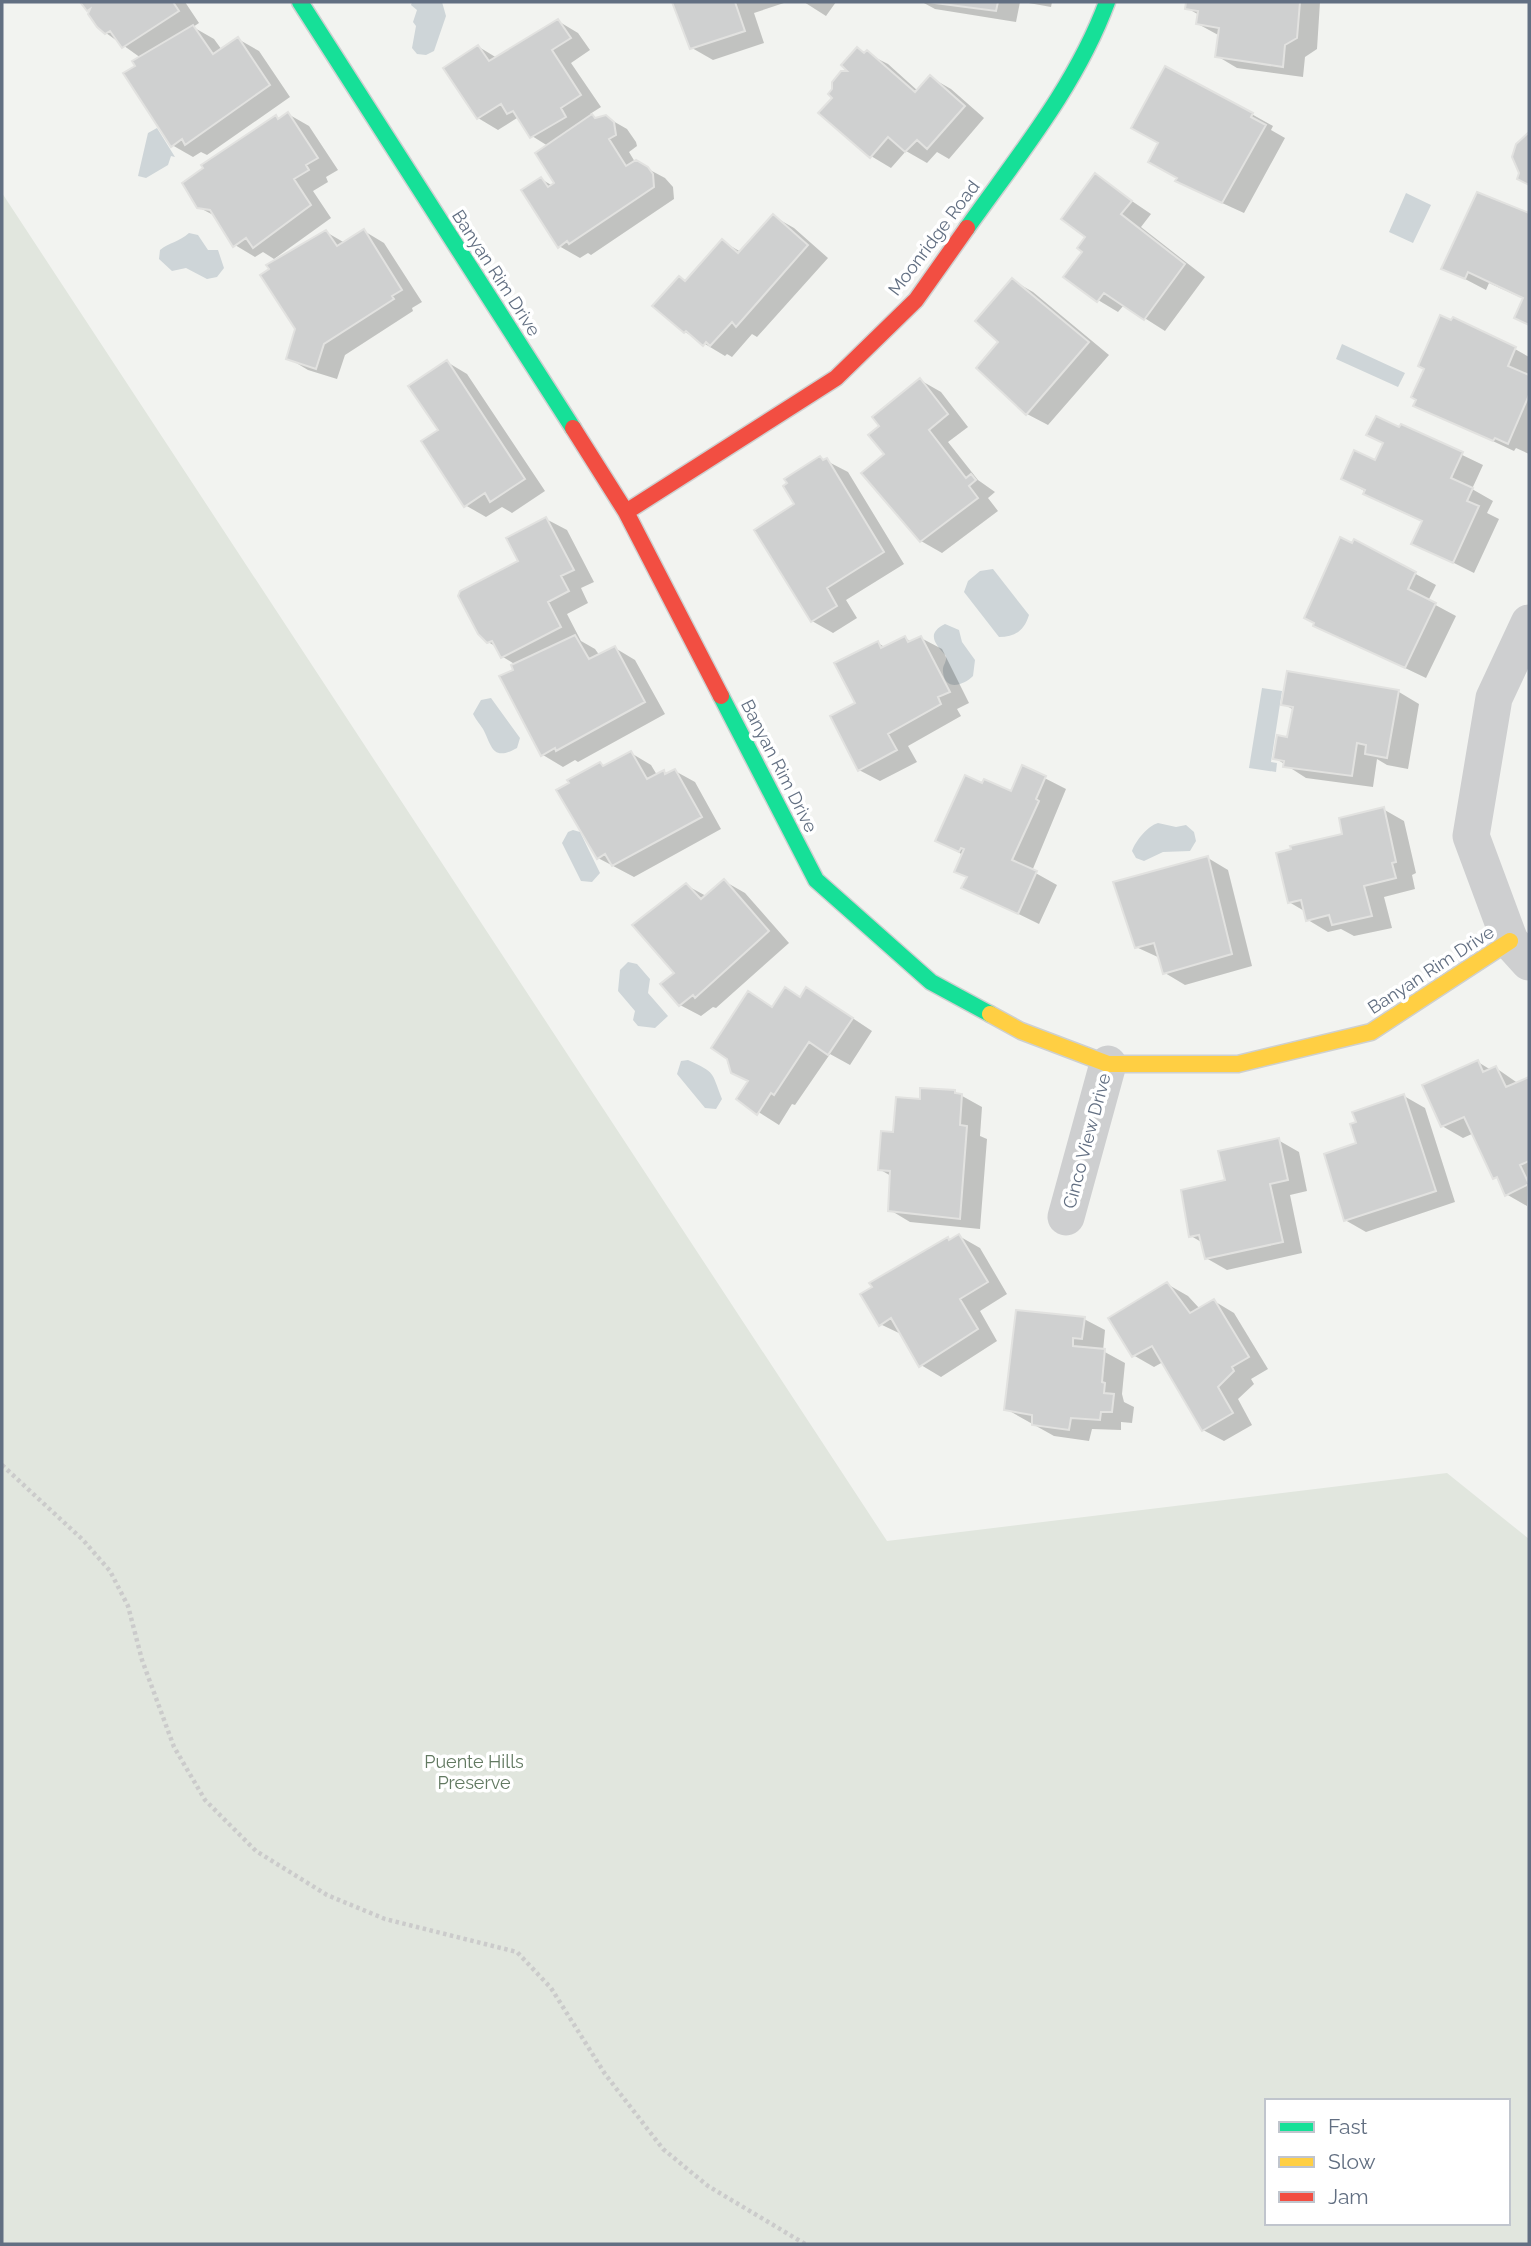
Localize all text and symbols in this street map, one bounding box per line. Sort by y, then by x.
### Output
street label: Moonridge Road [884,176,984,299]
street label: Banyan Rim Drive [448,206,545,340]
street label: Banyan Rim Drive [737,696,822,836]
street label: Banyan Rim Drive [1364,921,1498,1018]
street label: Cinco View Drive [1058,1070,1115,1211]
park label: Puente Hills Preserve [424,1751,524,1793]
legend [1265,2099,1510,2225]
text: Fast [1328,2114,1368,2139]
text: Slow [1328,2149,1376,2174]
text: Jam [1328,2184,1369,2209]

